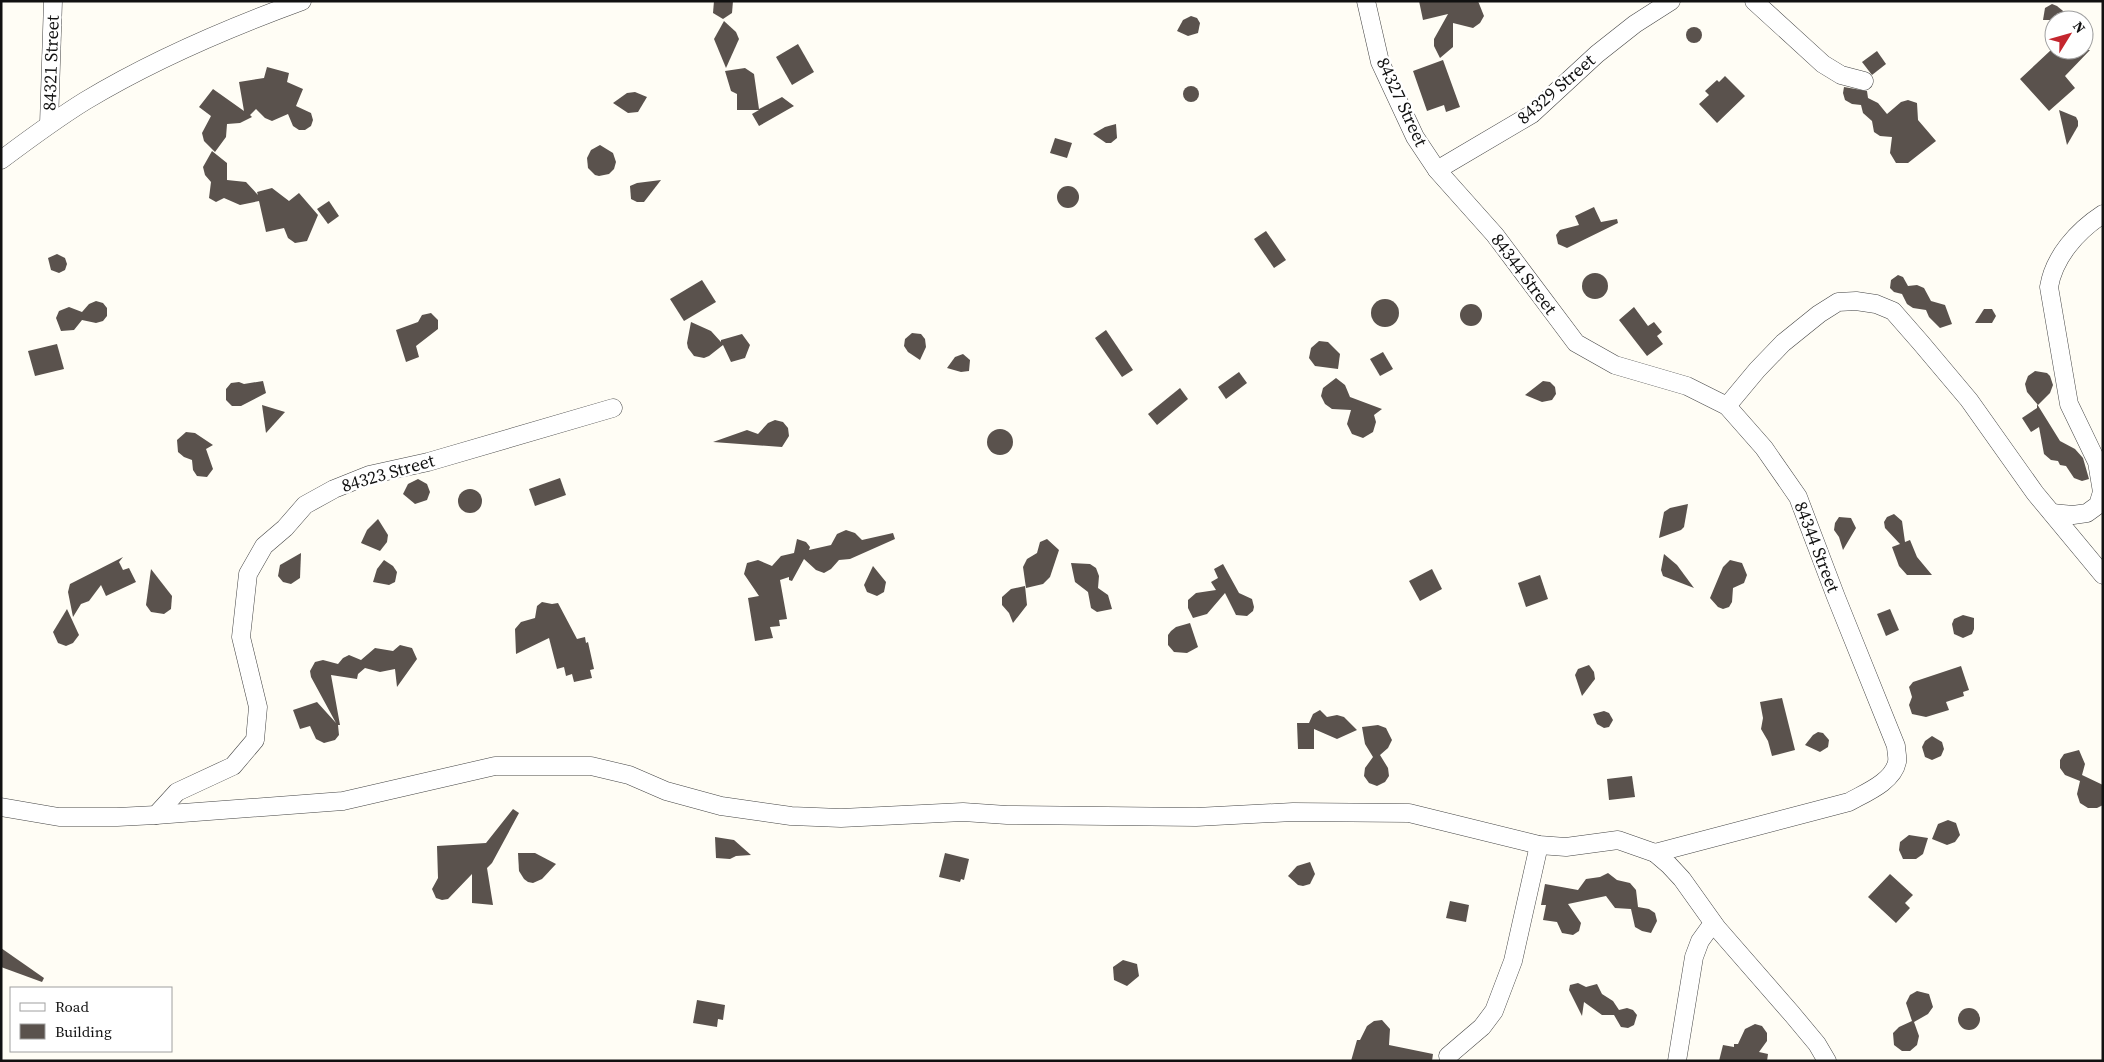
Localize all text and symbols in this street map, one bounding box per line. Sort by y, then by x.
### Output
north arrow [2044,10,2094,60]
street label: 84321 Street [36,15,65,111]
text: N [2068,17,2090,37]
street label: 84329 Street [1511,48,1600,129]
street label: 84327 Street [1371,53,1434,151]
street label: 84344 Street [1486,228,1563,320]
street label: 84323 Street [338,447,437,498]
street label: 84344 Street [1789,498,1846,596]
legend [10,987,172,1052]
text: Road [55,996,89,1017]
text: Building [55,1021,112,1042]

